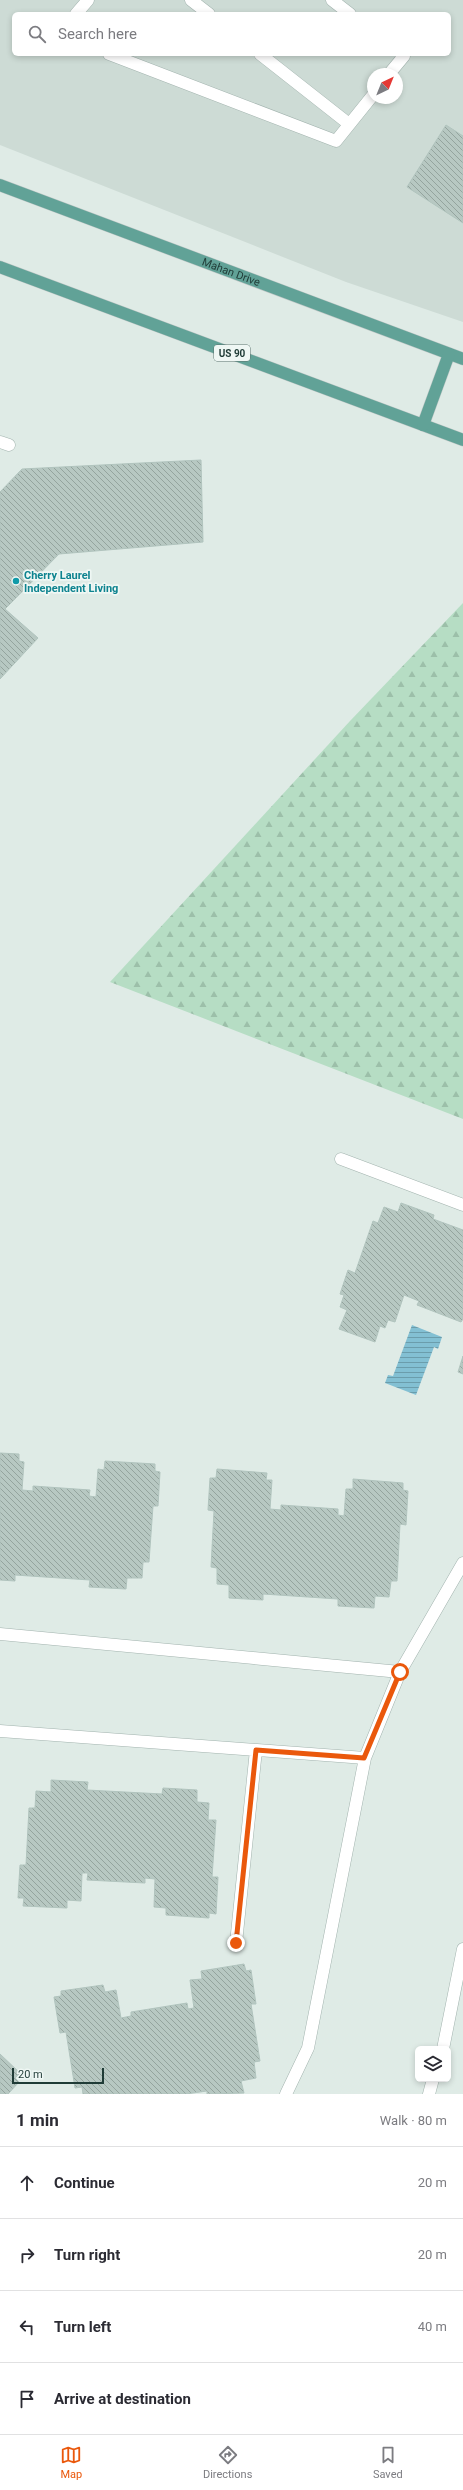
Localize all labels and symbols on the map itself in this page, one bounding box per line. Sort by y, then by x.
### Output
north arrow [367,68,403,104]
street label: Mahan Drive [200,256,262,289]
road number: US 90 [214,345,250,361]
place label: Cherry Laurel Independent Living [24,569,118,595]
marker: Cherry Laurel Independent Living [11,576,21,586]
route start [391,1663,409,1681]
route end [227,1934,245,1952]
scale bar [12,2066,104,2085]

